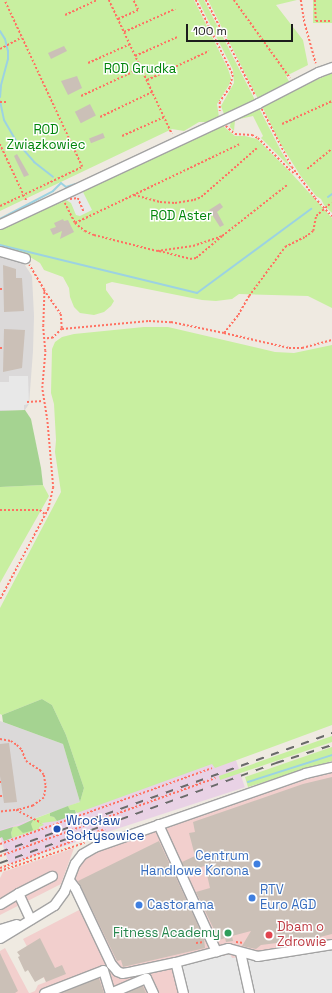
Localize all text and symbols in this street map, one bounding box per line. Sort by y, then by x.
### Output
scale bar [188,16,295,42]
text: 100 m [193,23,227,39]
park label: ROD Grudka [104,61,176,77]
park label: ROD Związkowiec [7,123,85,154]
park label: ROD Aster [150,208,212,224]
place label: Wrocław Sołtysowice [66,814,145,845]
marker: Wrocław Sołtysowice [51,823,63,835]
place label: Centrum Handlowe Korona [140,849,249,880]
marker: Centrum Handlowe Korona [252,859,262,869]
place label: RTV Euro AGD [260,883,317,914]
marker: RTV Euro AGD [247,893,257,903]
place label: Castorama [147,897,214,913]
marker: Castorama [134,900,144,910]
place label: Dbam o Zdrowie [277,920,327,951]
place label: Fitness Academy [113,925,220,941]
marker: Fitness Academy [223,928,233,938]
marker: Dbam o Zdrowie [264,930,274,940]

